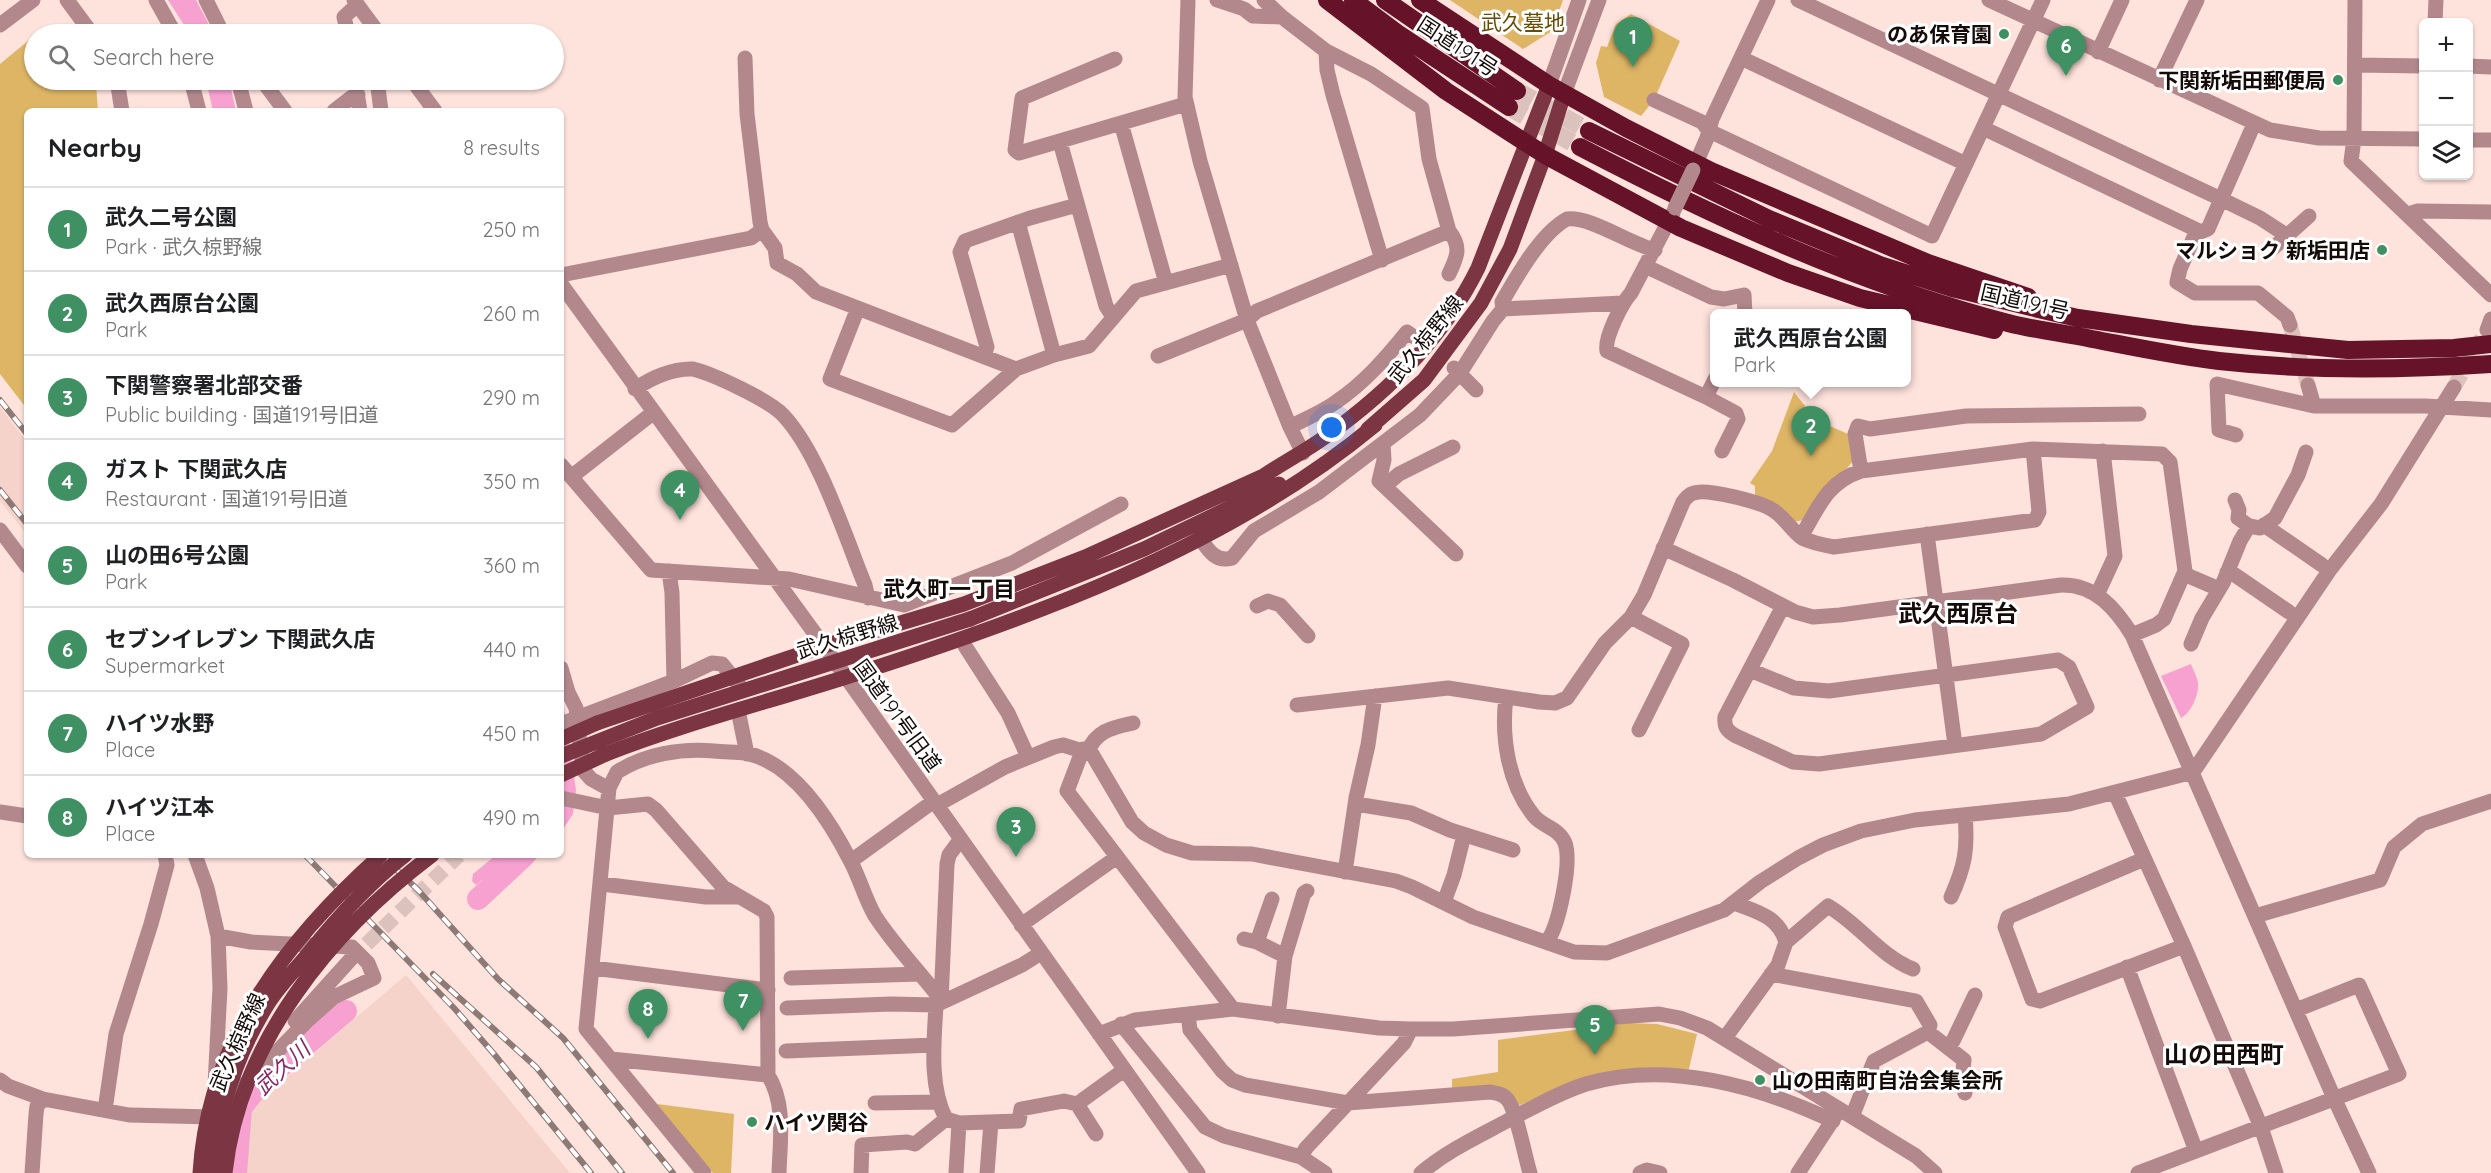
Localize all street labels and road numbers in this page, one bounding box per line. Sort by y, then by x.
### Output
street label: 国道191号 [1413,10,1503,82]
street label: 国道191号 [1978,278,2072,324]
street label: 武久椋野線 [1382,290,1468,388]
street label: 武久椋野線 [793,608,901,664]
street label: 国道191号旧道 [849,654,947,776]
street label: 武久椋野線 [204,989,270,1095]

